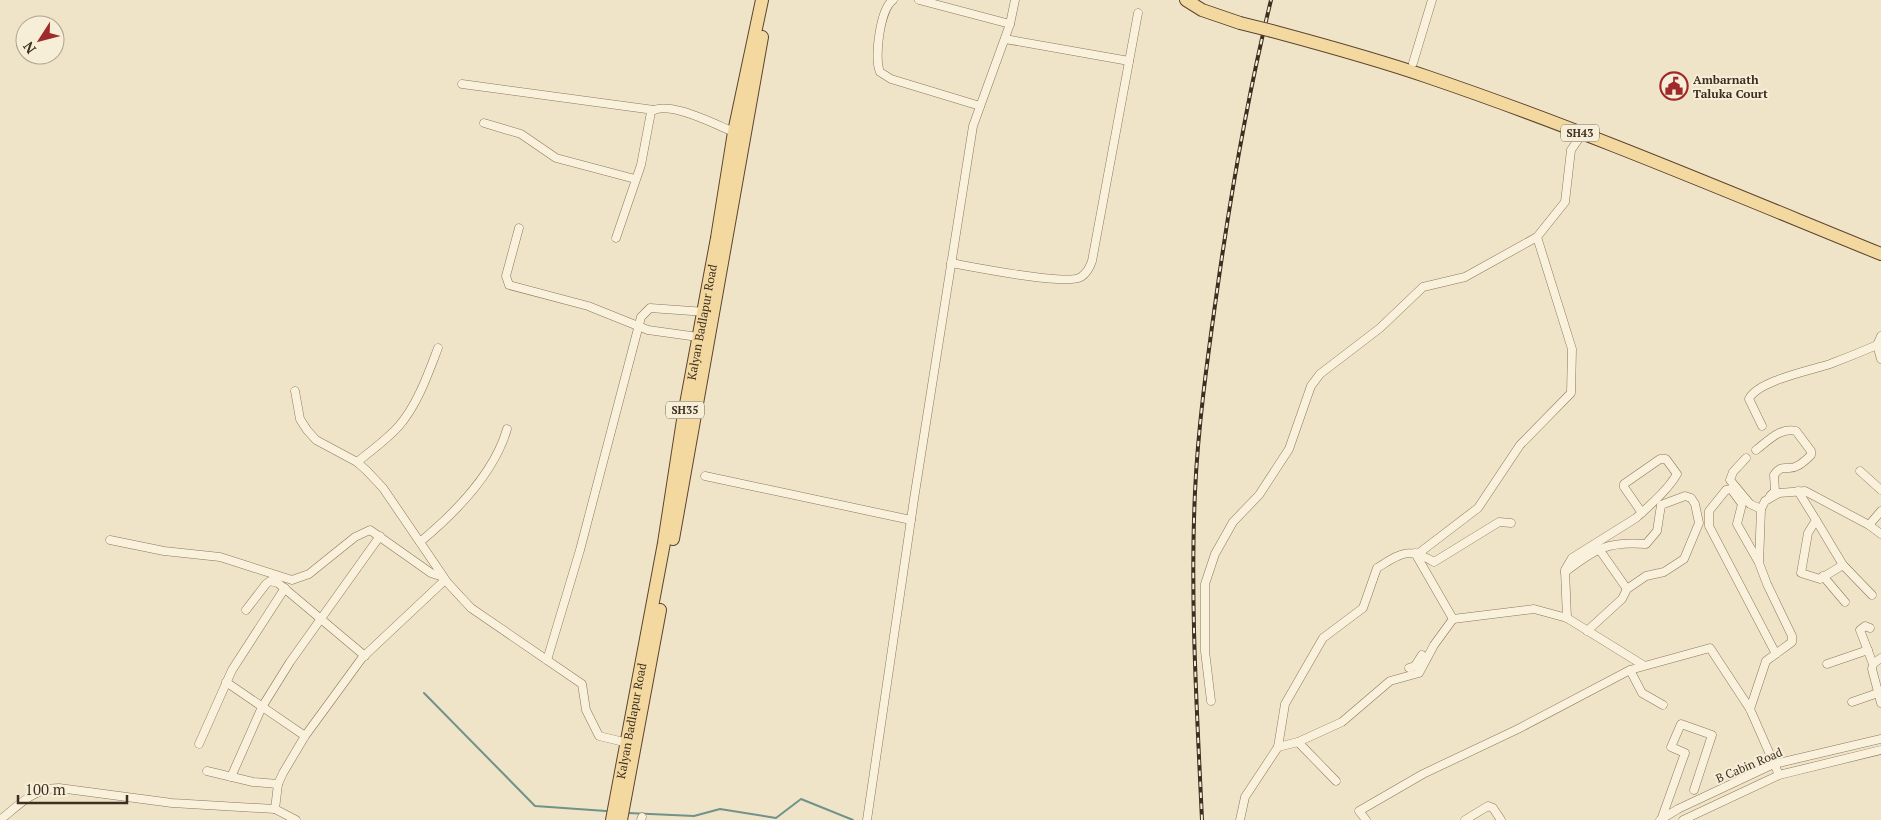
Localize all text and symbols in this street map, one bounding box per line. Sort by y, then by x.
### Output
north arrow [15,15,65,65]
text: N [18,38,40,58]
public building icon: Ambarnath Taluka Court [1659,71,1689,101]
place label: Ambarnath Taluka Court [1693,72,1768,101]
road number: SH43 [1561,125,1599,142]
street label: Kalyan Badlapur Road [683,263,720,381]
road number: SH35 [666,402,704,418]
street label: Kalyan Badlapur Road [612,661,649,780]
street label: B Cabin Road [1713,744,1785,786]
scale bar [18,772,126,804]
text: 100 m [25,779,66,799]

